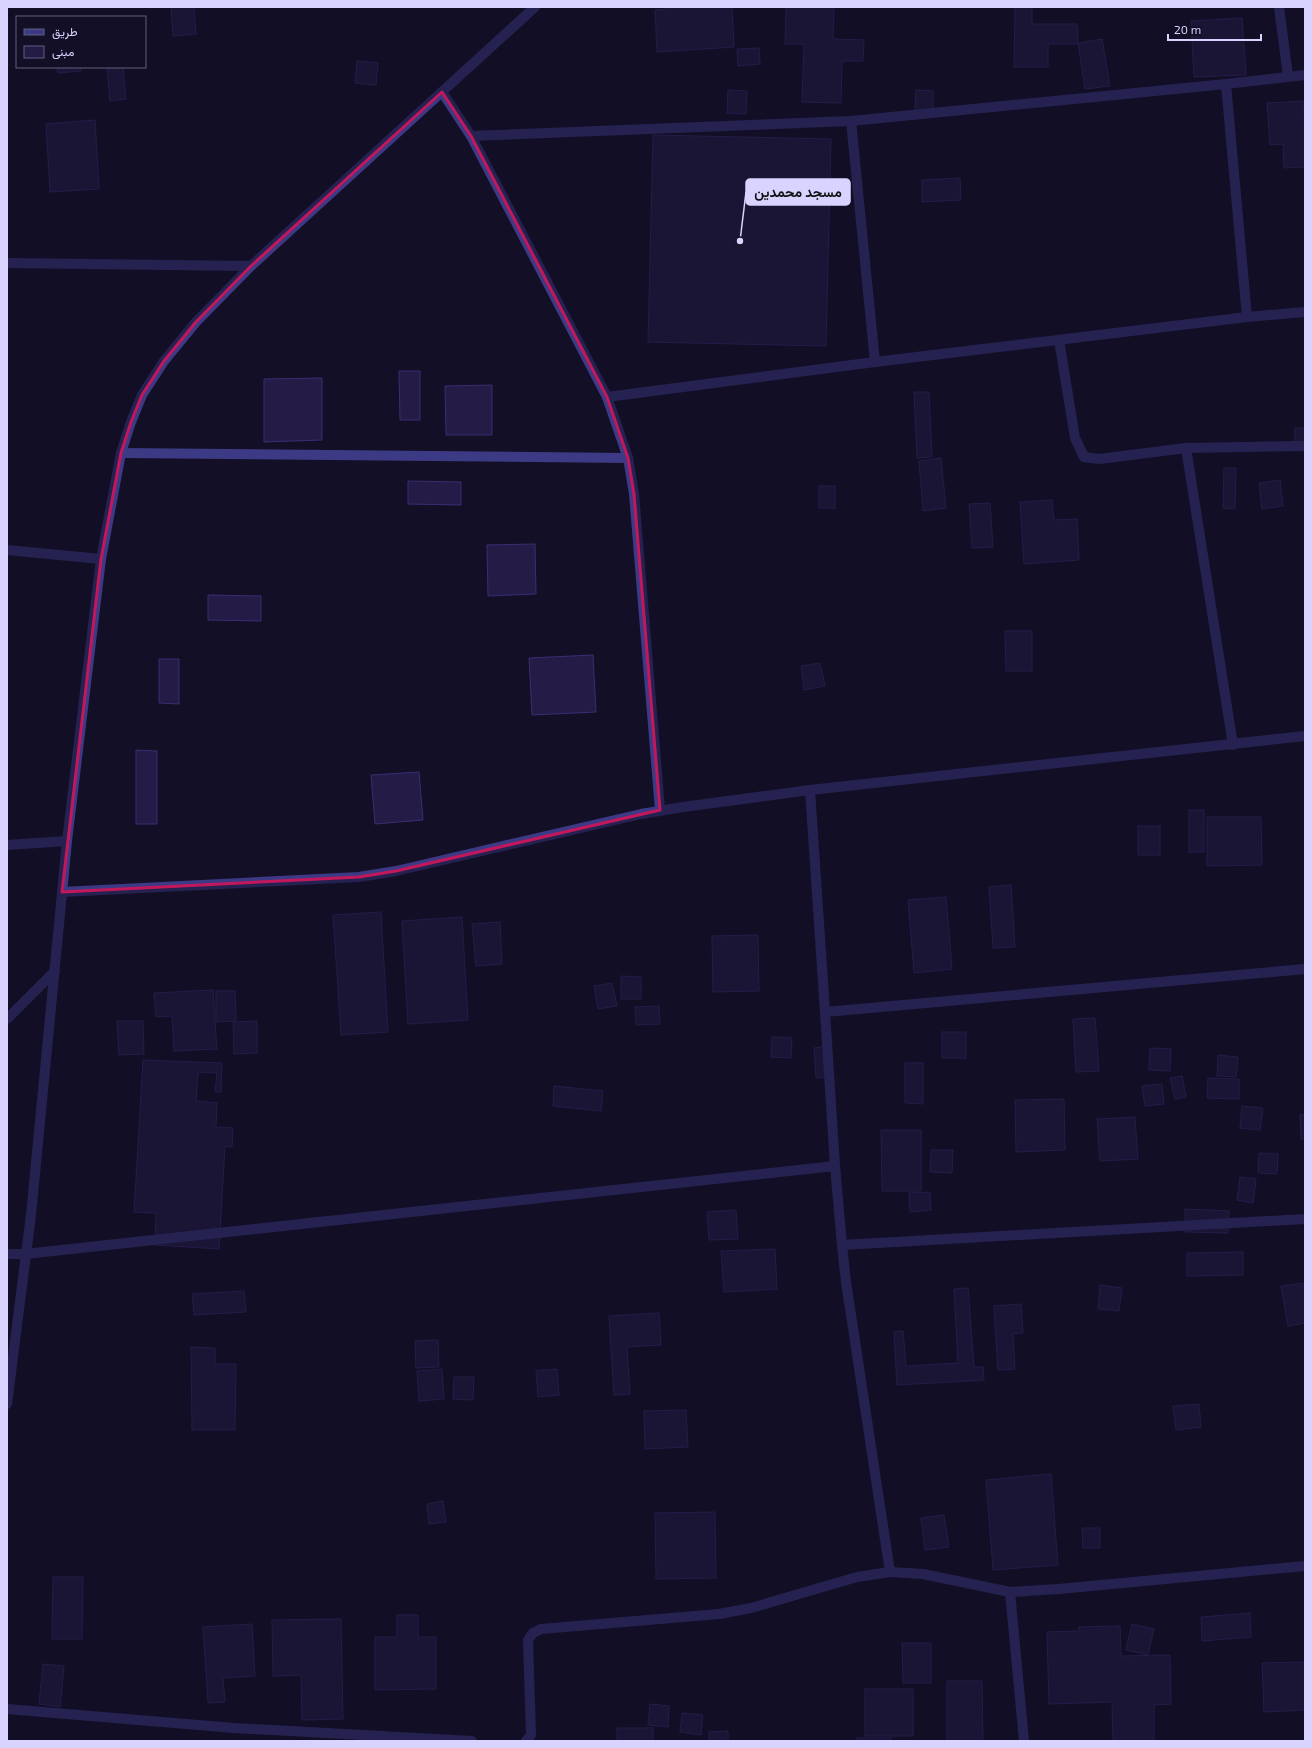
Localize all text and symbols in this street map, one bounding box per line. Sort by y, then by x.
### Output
legend [16,16,146,68]
scale bar [1168,16,1261,42]
text: 20 m [1174,22,1201,36]
text: طريق [52,24,78,40]
text: مبنى [52,44,74,60]
callout: مسجد محمدين [746,179,850,205]
text: مسجد محمدين [754,183,842,201]

